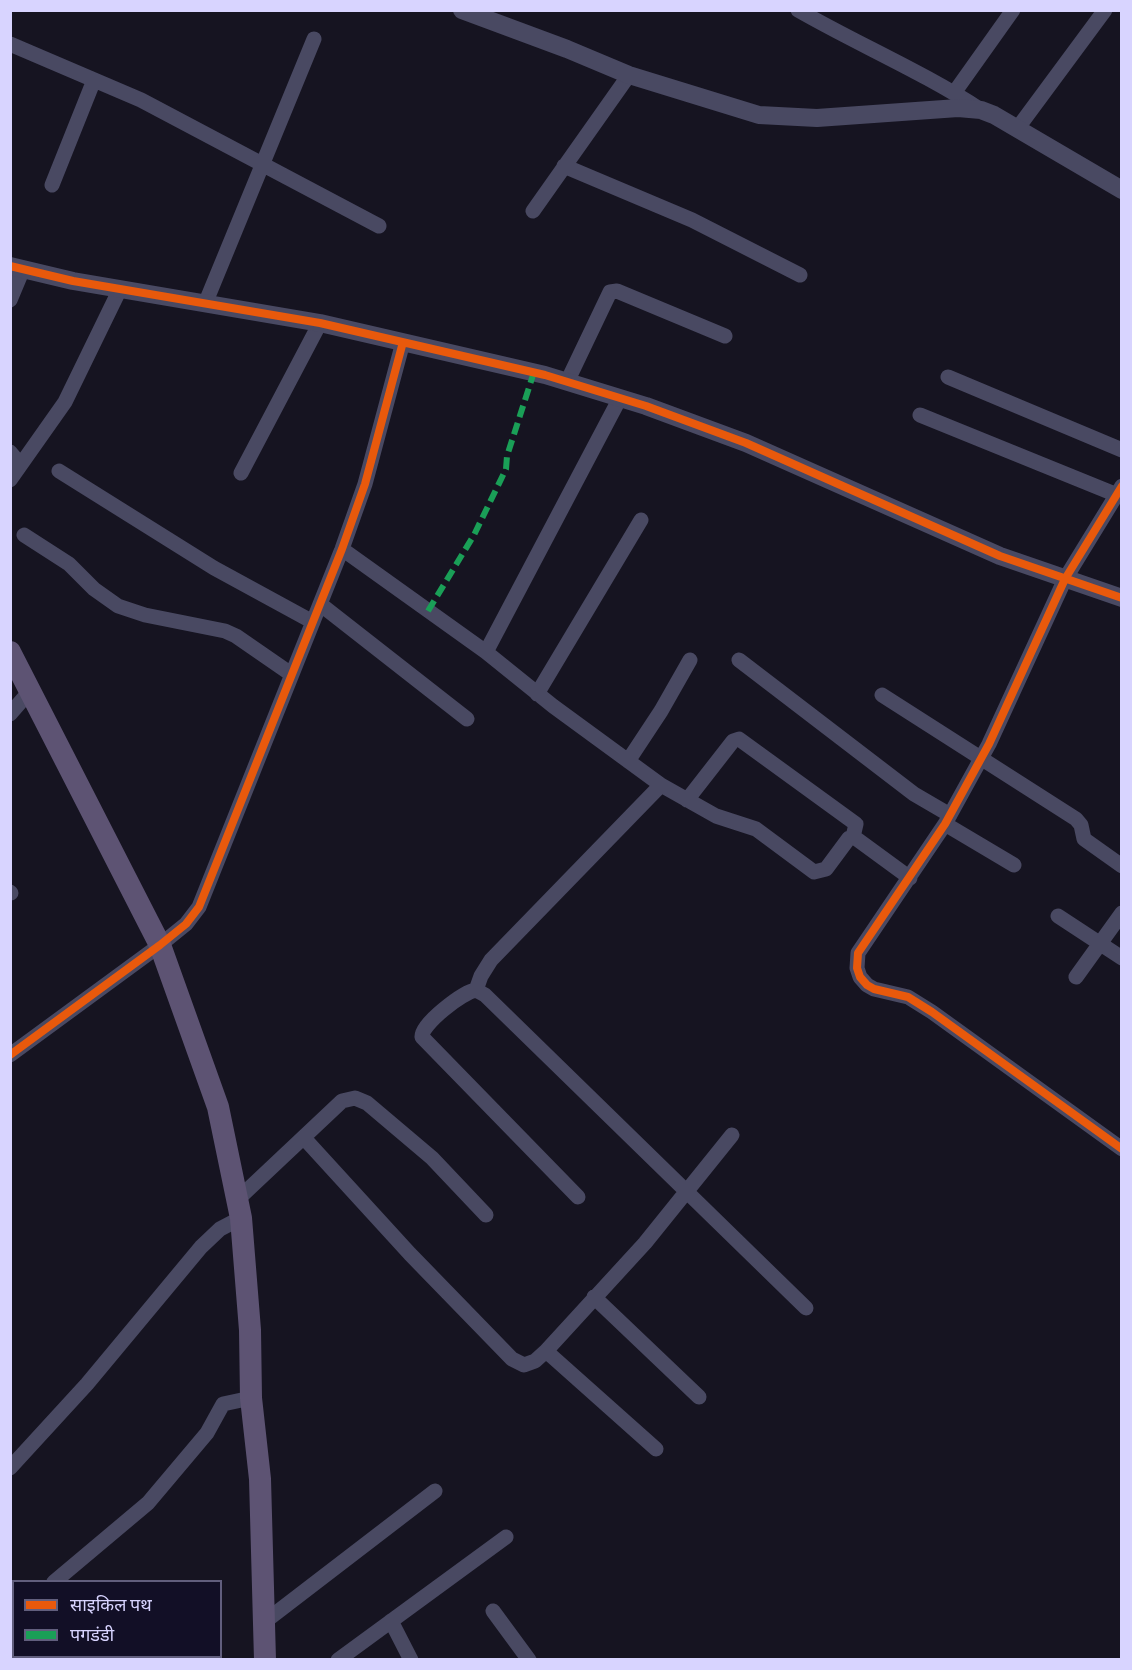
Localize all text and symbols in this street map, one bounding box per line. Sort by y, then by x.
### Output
legend [12,1580,222,1658]
text: साइकिल पथ [70,1592,152,1616]
text: पगडंडी [70,1622,114,1646]

